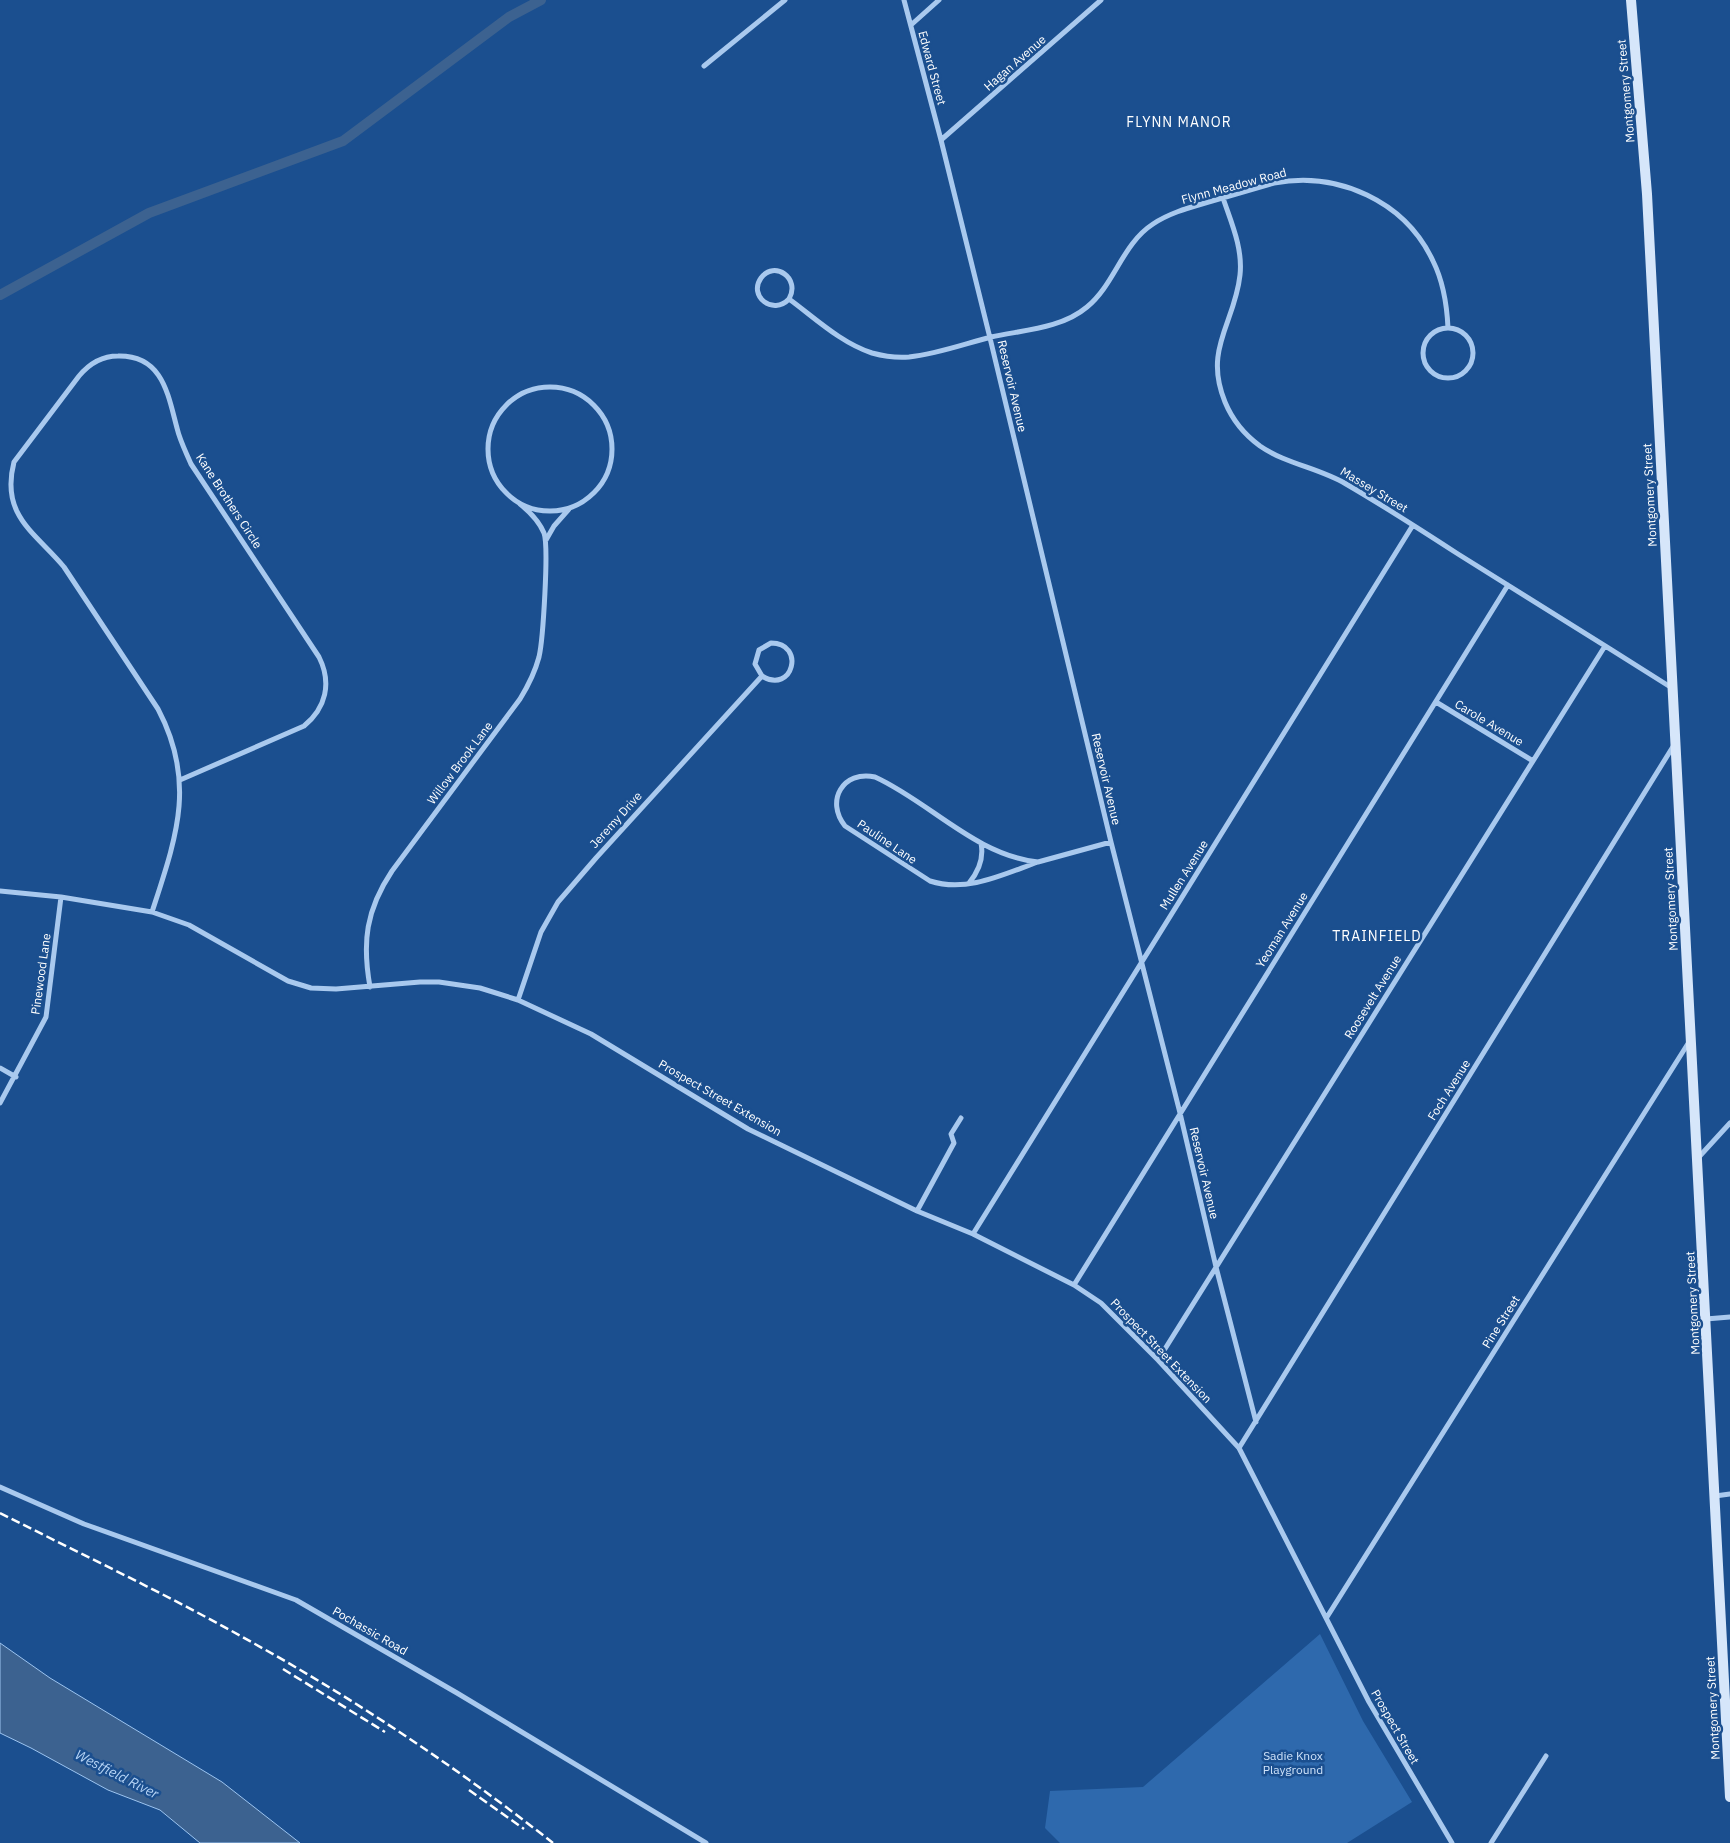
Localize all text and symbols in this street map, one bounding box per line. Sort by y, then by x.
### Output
street label: Edward Street [915,29,950,107]
street label: Hagan Avenue [981,31,1049,94]
street label: Montgomery Street [1614,39,1637,143]
district label: FLYNN MANOR [1126,113,1232,131]
street label: Flynn Meadow Road [1180,164,1288,207]
street label: Reservoir Avenue [995,338,1030,434]
street label: Montgomery Street [1639,443,1660,547]
street label: Kane Brothers Circle [193,450,266,551]
street label: Massey Street [1338,464,1411,516]
street label: Carole Avenue [1452,696,1527,749]
street label: Willow Brook Lane [424,718,496,807]
street label: Reservoir Avenue [1089,731,1124,827]
street label: Jeremy Drive [586,788,645,851]
street label: Pauline Lane [855,816,920,867]
street label: Mullen Avenue [1156,837,1211,912]
street label: Montgomery Street [1660,847,1681,951]
street label: Yeoman Avenue [1252,889,1311,970]
district label: TRAINFIELD [1332,927,1422,945]
street label: Pinewood Lane [27,932,54,1015]
street label: Roosevelt Avenue [1341,952,1405,1041]
street label: Prospect Street Extension [656,1056,784,1139]
street label: Foch Avenue [1424,1056,1473,1123]
street label: Reservoir Avenue [1187,1125,1222,1221]
street label: Montgomery Street [1682,1251,1703,1355]
street label: Pine Street [1478,1293,1523,1351]
street label: Prospect Street Extension [1108,1295,1215,1406]
street label: Pochassic Road [330,1603,410,1658]
street label: Montgomery Street [1702,1656,1723,1760]
street label: Prospect Street [1368,1687,1423,1767]
water label: Westfield River [72,1745,163,1803]
park label: Sadie Knox Playground [1263,1748,1323,1777]

